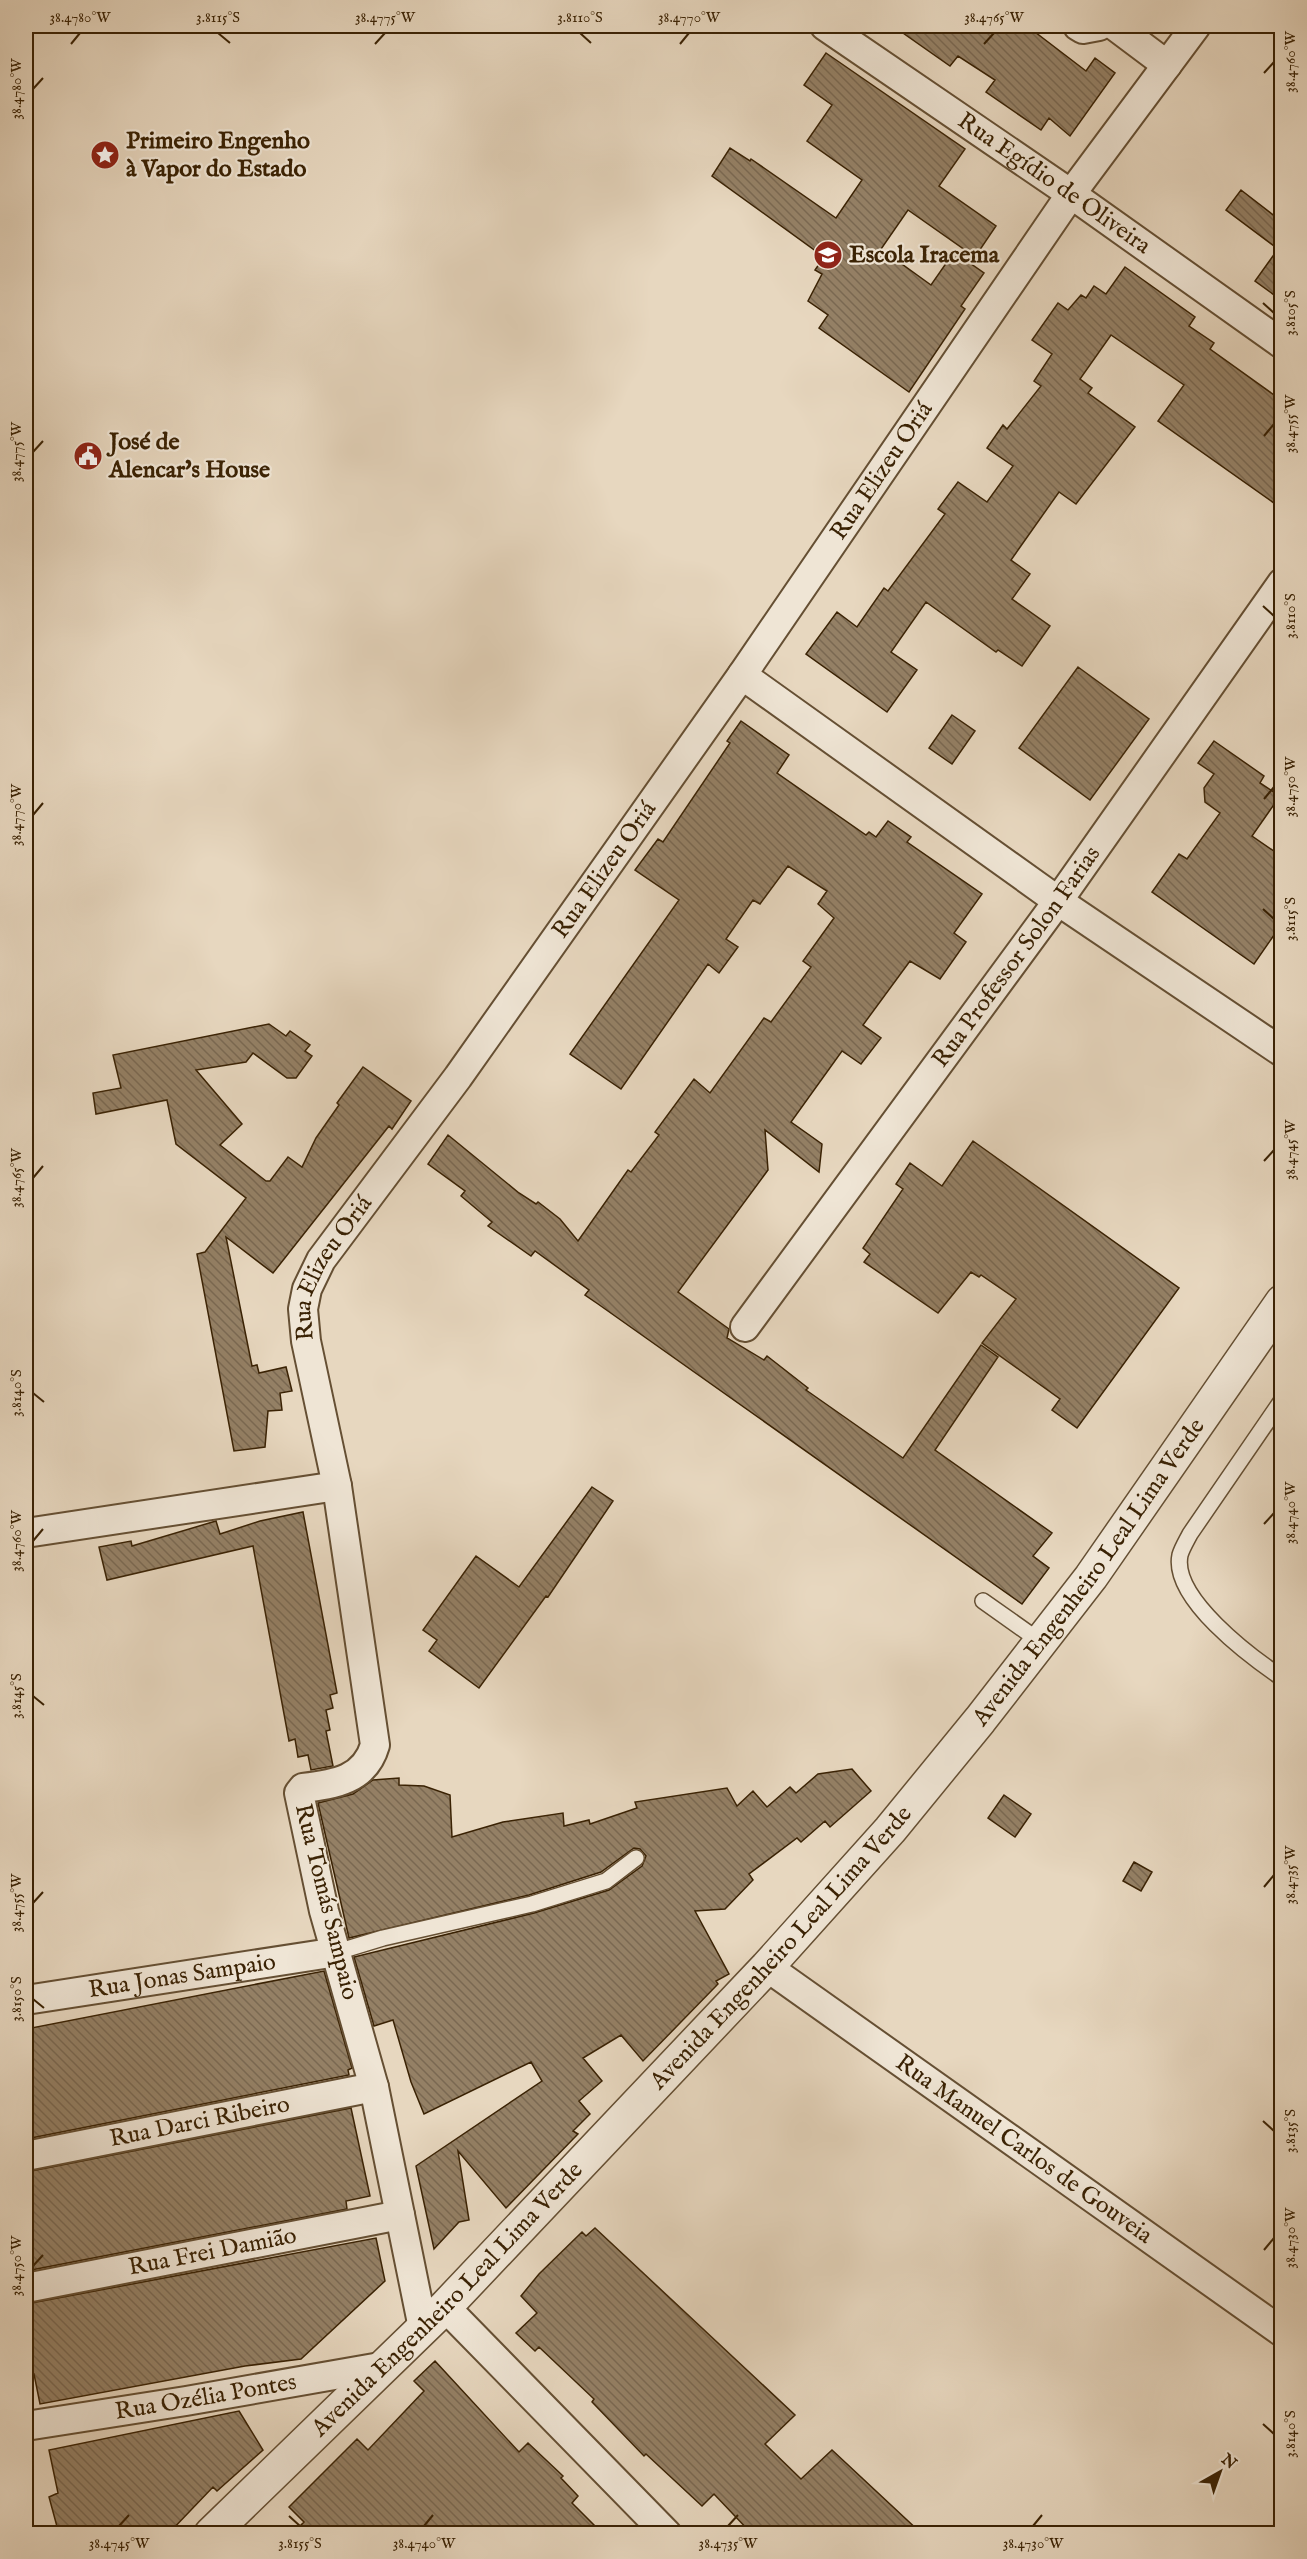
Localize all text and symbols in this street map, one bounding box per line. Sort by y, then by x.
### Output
text: 38.4780°W [49,8,111,27]
text: 3.8115°S [196,8,240,27]
text: 38.4775°W [355,8,416,27]
text: 3.8110°S [557,8,603,27]
text: 38.4770°W [658,8,721,27]
text: 38.4765°W [964,8,1024,27]
text: 38.4760°W [1281,31,1300,93]
text: 38.4780°W [7,58,26,120]
street label: Rua Egídio de Oliveira [951,106,1157,262]
place label: Primeiro Engenho à Vapor do Estado [126,126,310,185]
place icon: Primeiro Engenho à Vapor do Estado [89,139,121,171]
school or university icon: Escola Iracema [812,239,844,271]
place label: Escola Iracema [849,240,1000,271]
text: 3.8105°S [1281,290,1300,336]
text: 38.4755°W [1281,394,1300,453]
street label: Rua Elizeu Oriá [823,395,940,546]
text: 38.4775°W [7,421,26,482]
place label: José de Alencar's House [106,427,270,486]
public building icon: José de Alencar's House [72,440,104,472]
text: 3.8110°S [1281,593,1300,639]
text: 38.4750°W [1281,756,1300,817]
text: 38.4770°W [7,783,26,846]
street label: Rua Elizeu Oriá [545,795,664,945]
street label: Rua Professor Solon Farias [925,840,1107,1074]
text: 3.8115°S [1281,897,1300,941]
text: 38.4745°W [1281,1119,1300,1180]
text: 38.4765°W [7,1148,26,1208]
street label: Rua Elizeu Oriá [288,1189,380,1342]
text: 3.8140°S [7,1369,26,1417]
street label: Avenida Engenheiro Leal Lima Verde [965,1412,1212,1733]
text: 38.4740°W [1281,1481,1300,1544]
text: 38.4760°W [7,1510,26,1572]
text: 3.8145°S [7,1673,26,1719]
street label: Avenida Engenheiro Leal Lima Verde [643,1799,919,2097]
street label: Rua Tomás Sampaio [287,1801,365,2003]
text: 38.4735°W [1281,1845,1300,1904]
text: 38.4755°W [7,1873,26,1932]
street label: Rua Jonas Sampaio [86,1946,278,2006]
text: 3.8150°S [7,1976,26,2022]
street label: Rua Manuel Carlos de Gouveia [889,2047,1159,2251]
street label: Rua Darci Ribeiro [107,2089,293,2155]
text: 3.8135°S [1281,2109,1300,2153]
street label: Avenida Engenheiro Leal Lima Verde [304,2155,590,2444]
text: 38.4730°W [1281,2207,1300,2268]
street label: Rua Frei Damião [126,2220,299,2283]
text: 38.4750°W [7,2235,26,2296]
street label: Rua Ozélia Pontes [113,2366,299,2427]
text: 3.8140°S [1281,2410,1300,2458]
north arrow [1190,2442,1250,2502]
text: N [1216,2449,1240,2474]
text: 38.4745°W [89,2534,150,2553]
text: 3.8155°S [278,2534,322,2553]
text: 38.4740°W [393,2534,456,2553]
text: 38.4735°W [699,2534,758,2553]
text: 38.4730°W [1003,2534,1064,2553]

